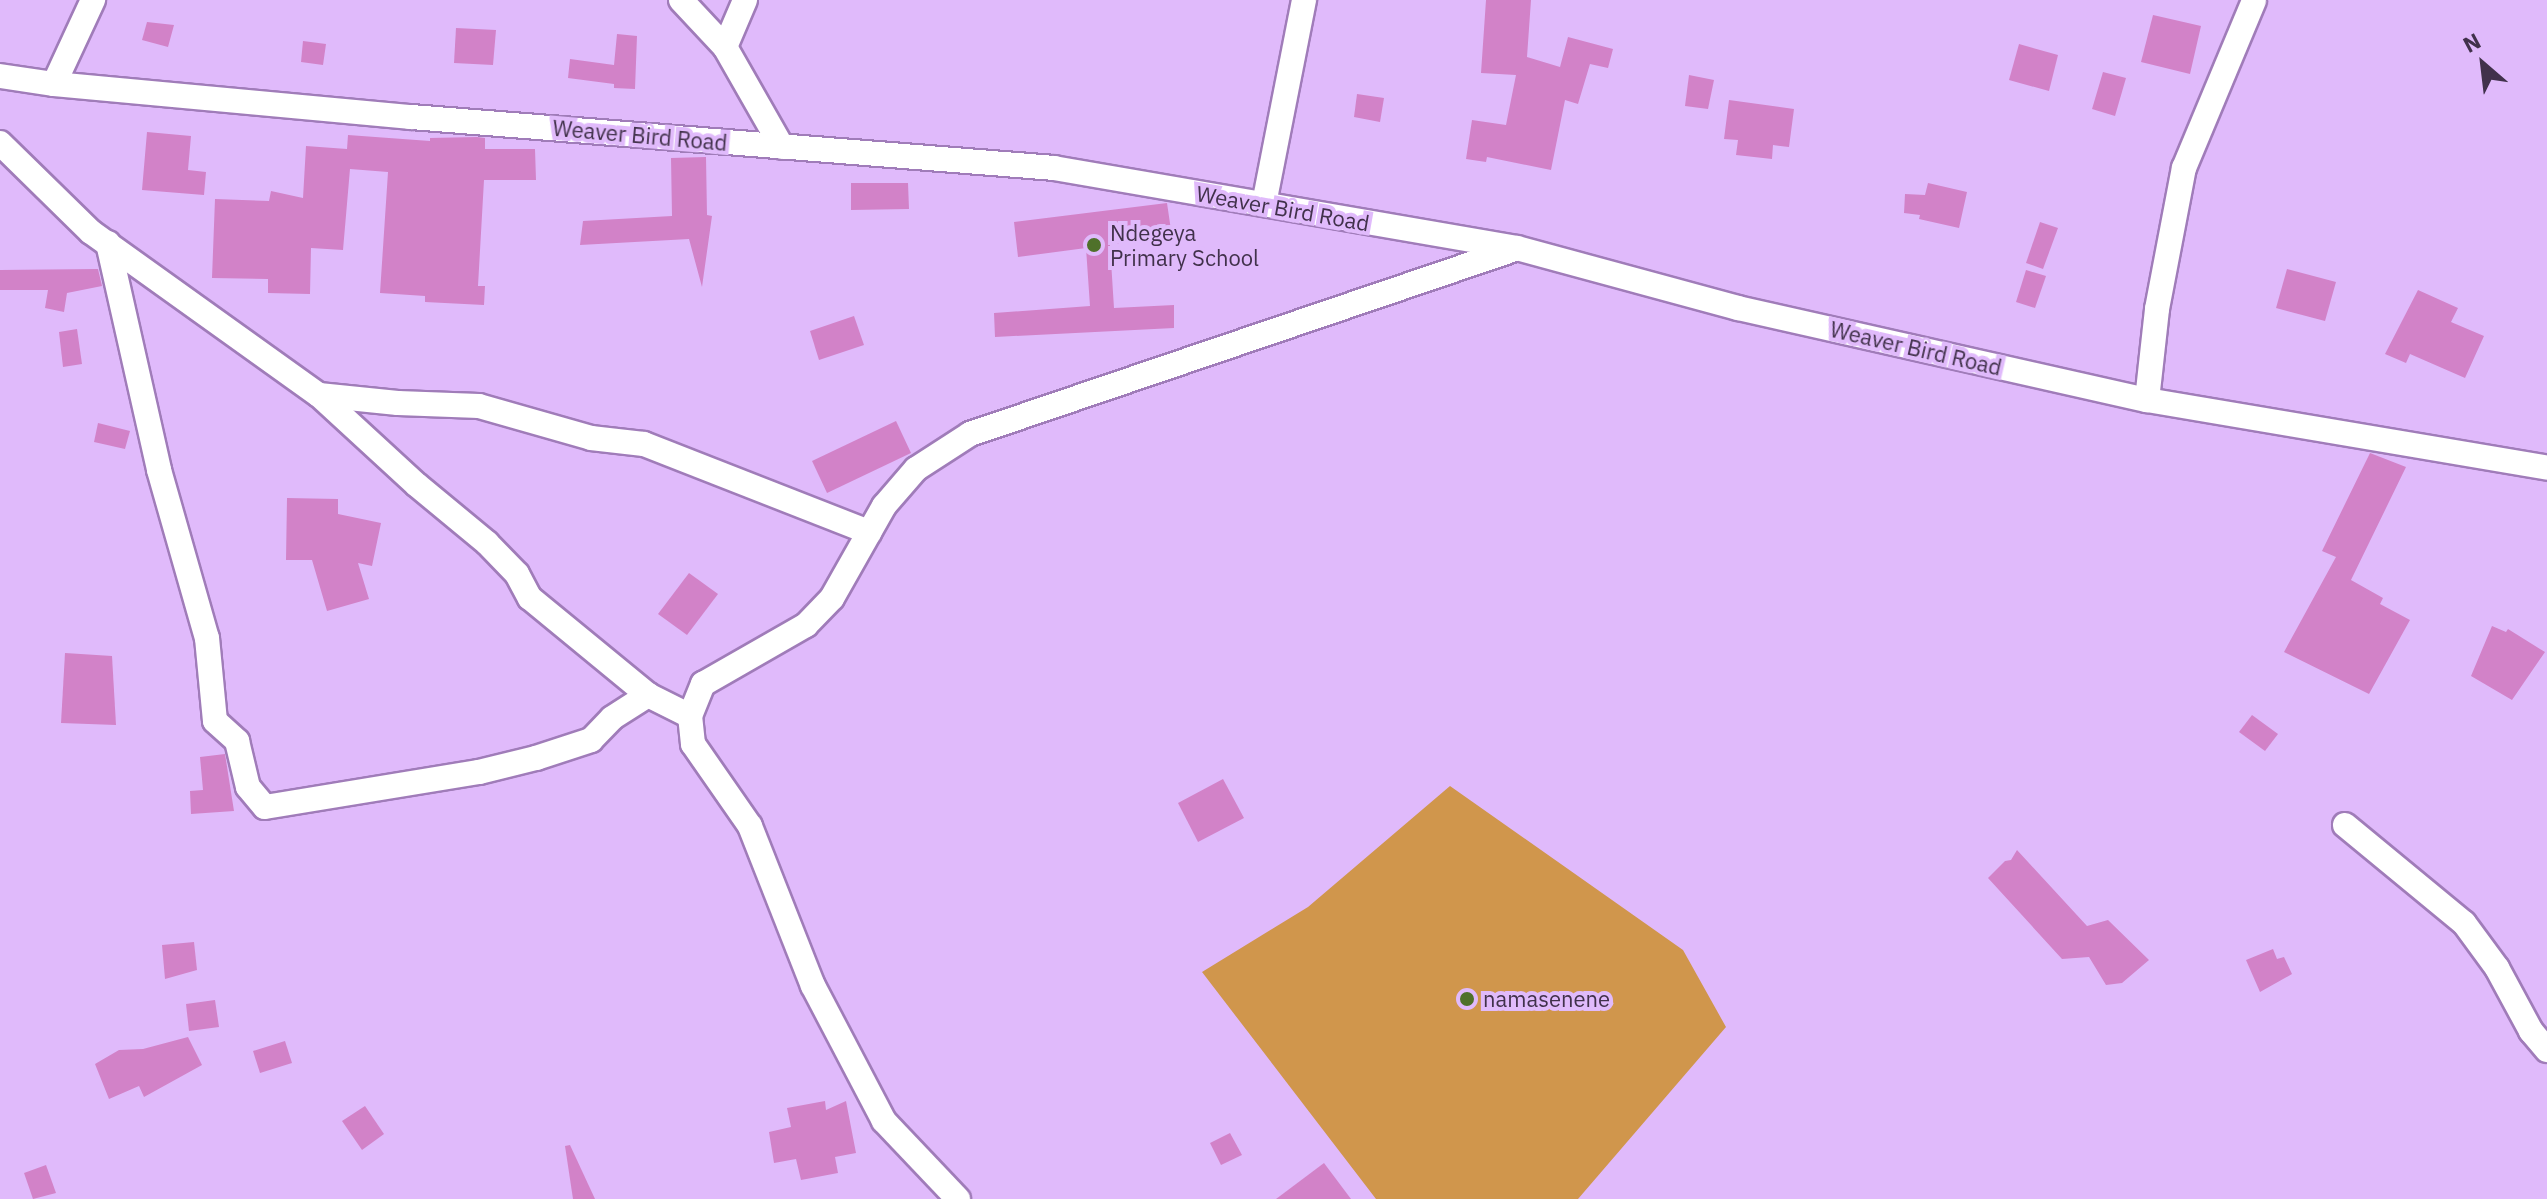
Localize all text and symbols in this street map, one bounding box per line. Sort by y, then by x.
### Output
north arrow [2443,24,2523,104]
text: N [2458,26,2485,59]
street label: Weaver Bird Road [552,114,728,156]
street label: Weaver Bird Road [1194,180,1372,236]
place label: Ndegeya Primary School [1110,219,1259,270]
marker: Ndegeya Primary School [1085,236,1103,254]
street label: Weaver Bird Road [1828,315,2004,381]
place label: namasenene [1483,986,1610,1012]
marker: namasenene [1458,990,1476,1008]

